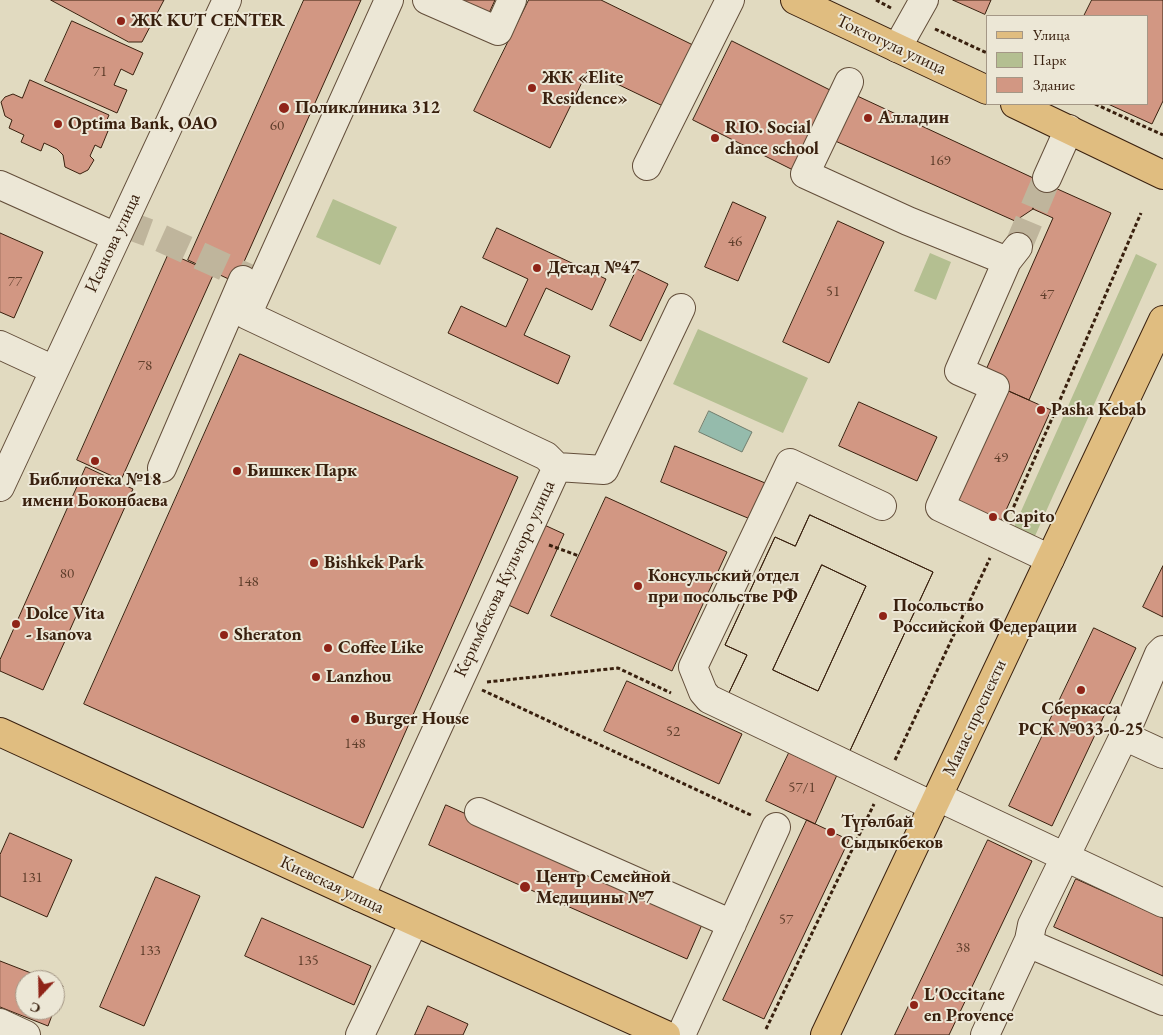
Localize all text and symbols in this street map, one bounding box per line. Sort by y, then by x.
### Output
place label: ЖК KUT CENTER [131,10,285,32]
street label: Токтогула улица [832,10,950,80]
marker: ЖК KUT CENTER [115,15,127,27]
legend [986,15,1148,105]
text: Улица [1033,25,1070,44]
text: Парк [1033,50,1066,69]
house number: 71 [93,63,107,81]
place label: ЖК «Elite Residence» [542,67,628,110]
text: Здание [1033,75,1075,94]
marker: ЖК «Elite Residence» [526,82,538,94]
place label: Поликлиника 312 [295,97,440,119]
marker: Поликлиника 312 [277,101,291,115]
place label: Алладин [878,107,949,129]
marker: Алладин [862,112,874,124]
place label: Optima Bank, ОАО [68,113,217,135]
house number: 60 [270,117,284,135]
place label: RIO. Social dance school [725,117,819,160]
marker: Optima Bank, ОАО [52,118,64,130]
marker: RIO. Social dance school [709,132,721,144]
house number: 169 [929,152,951,170]
street label: Исанова улица [81,190,145,296]
house number: 46 [728,233,742,251]
place label: Детсад №47 [547,257,640,279]
marker: Детсад №47 [531,262,543,274]
house number: 77 [8,273,22,291]
house number: 51 [826,283,840,301]
house number: 47 [1040,286,1054,304]
house number: 78 [138,357,152,375]
place label: Pasha Kebab [1051,399,1146,421]
marker: Pasha Kebab [1035,404,1047,416]
house number: 49 [994,449,1008,467]
marker: Библиотека №18 имени Боконбаева [89,455,101,467]
place label: Бишкек Парк [247,460,357,482]
marker: Бишкек Парк [231,465,243,477]
place label: Библиотека №18 имени Боконбаева [22,469,168,512]
street label: Керимбекова Кульчоро улица [450,477,560,681]
place label: Capito [1003,506,1054,528]
marker: Capito [987,511,999,523]
place label: Bishkek Park [324,552,424,574]
marker: Bishkek Park [308,557,320,569]
house number: 80 [60,565,74,583]
place label: Консульский отдел при посольстве РФ [648,565,799,608]
house number: 148 [237,573,259,591]
marker: Консульский отдел при посольстве РФ [632,580,644,592]
place label: Посольство Российской Федерации [893,595,1077,638]
place label: Dolce Vita - Isanova [26,603,105,646]
marker: Посольство Российской Федерации [877,610,889,622]
marker: Dolce Vita - Isanova [10,618,22,630]
place label: Sheraton [234,624,302,646]
marker: Sheraton [218,629,230,641]
place label: Coffee Like [338,637,423,659]
marker: Coffee Like [322,642,334,654]
street label: Манас проспекти [938,656,1012,780]
place label: Lanzhou [326,666,392,688]
marker: Lanzhou [310,671,322,683]
marker: Сберкасса РСК №033-0-25 [1075,684,1087,696]
place label: Сберкасса РСК №033-0-25 [1018,698,1144,741]
place label: Burger House [365,708,469,730]
marker: Burger House [349,713,361,725]
house number: 52 [666,723,680,741]
house number: 148 [344,735,366,753]
house number: 57/1 [788,779,816,797]
place label: Түгөлбай Сыдыкбеков [841,811,943,854]
marker: Түгөлбай Сыдыкбеков [825,826,837,838]
street label: Киевская улица [277,851,387,919]
place label: Центр Семейной Медицины №7 [536,866,671,909]
house number: 131 [21,869,43,887]
marker: Центр Семейной Медицины №7 [518,880,532,894]
house number: 57 [779,911,793,929]
house number: 38 [956,939,970,957]
house number: 133 [139,942,161,960]
house number: 135 [297,952,319,970]
north arrow [15,970,65,1020]
place label: L'Occitane en Provence [924,984,1014,1026]
text: С [27,998,43,1018]
marker: L'Occitane en Provence [908,999,920,1011]

